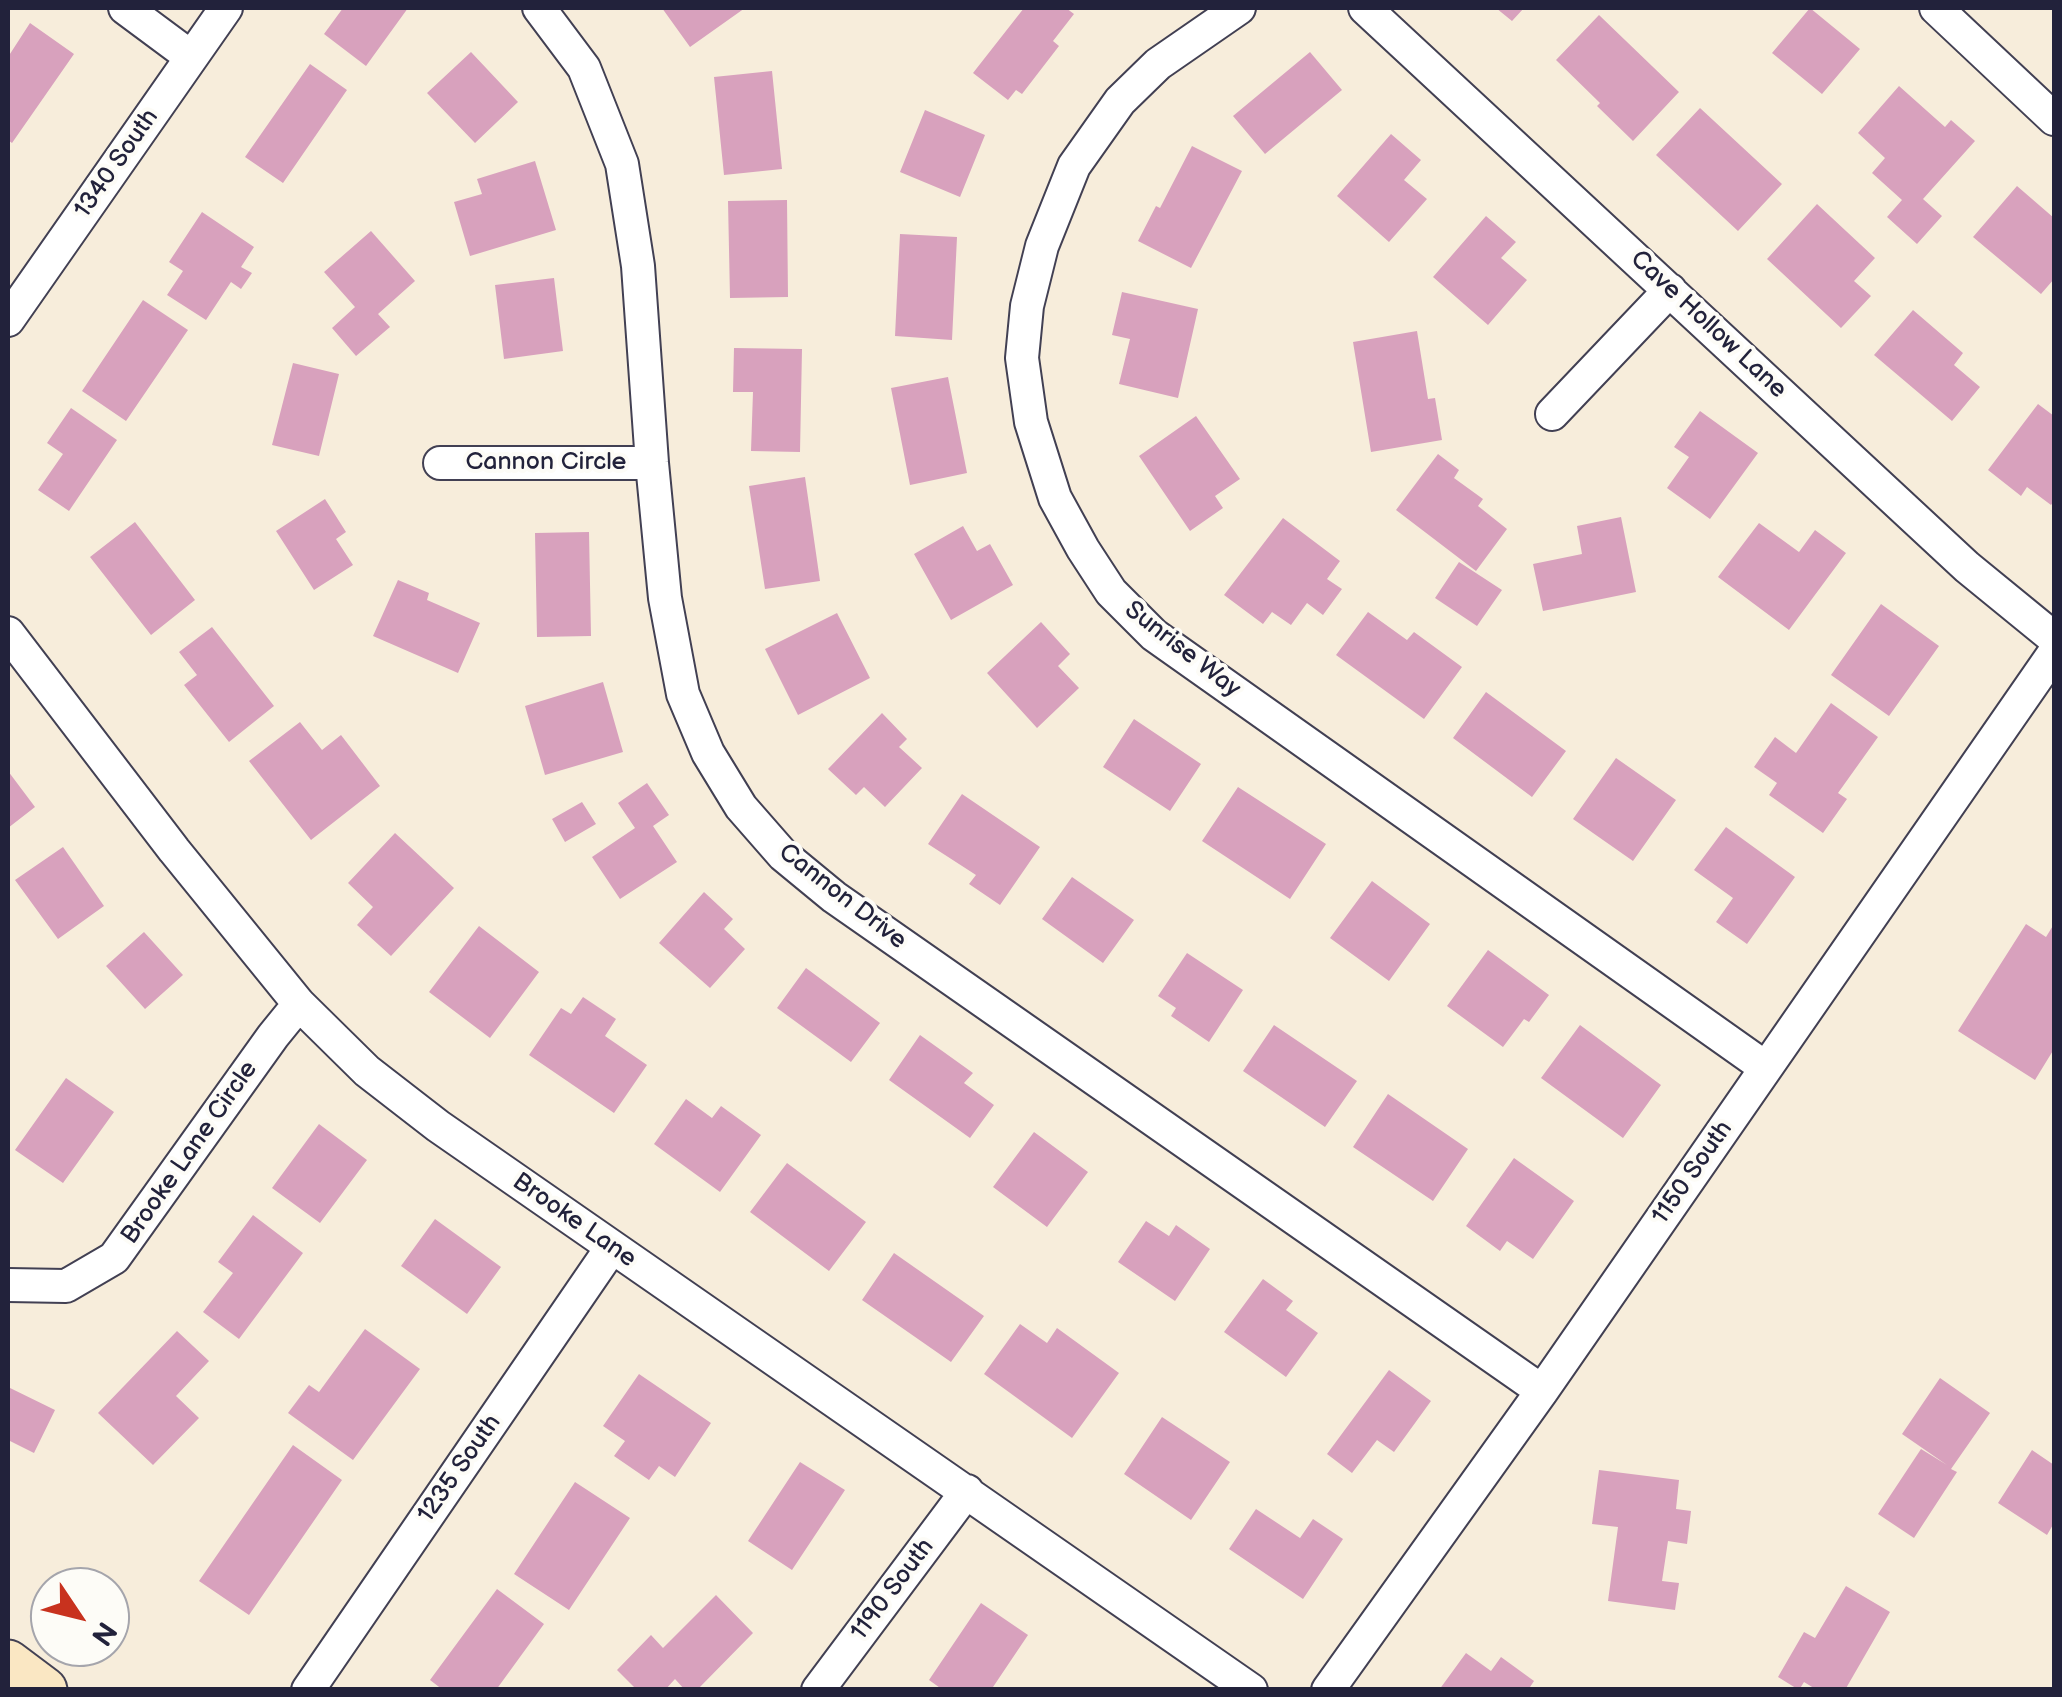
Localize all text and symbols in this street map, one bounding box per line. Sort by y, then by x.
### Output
street label: 1340 South [69,104,165,224]
street label: Cave Hollow Lane [1624,245,1792,405]
street label: Cannon Circle [466,448,626,478]
street label: Sunrise Way [1118,595,1246,705]
street label: Cannon Drive [772,838,912,956]
street label: Brooke Lane Circle [116,1056,264,1250]
street label: 1150 South [1646,1115,1740,1231]
street label: Brooke Lane [506,1167,642,1275]
street label: 1235 South [412,1409,508,1529]
street label: 1190 South [845,1533,941,1647]
north arrow [30,1567,130,1667]
text: N [84,1615,123,1651]

